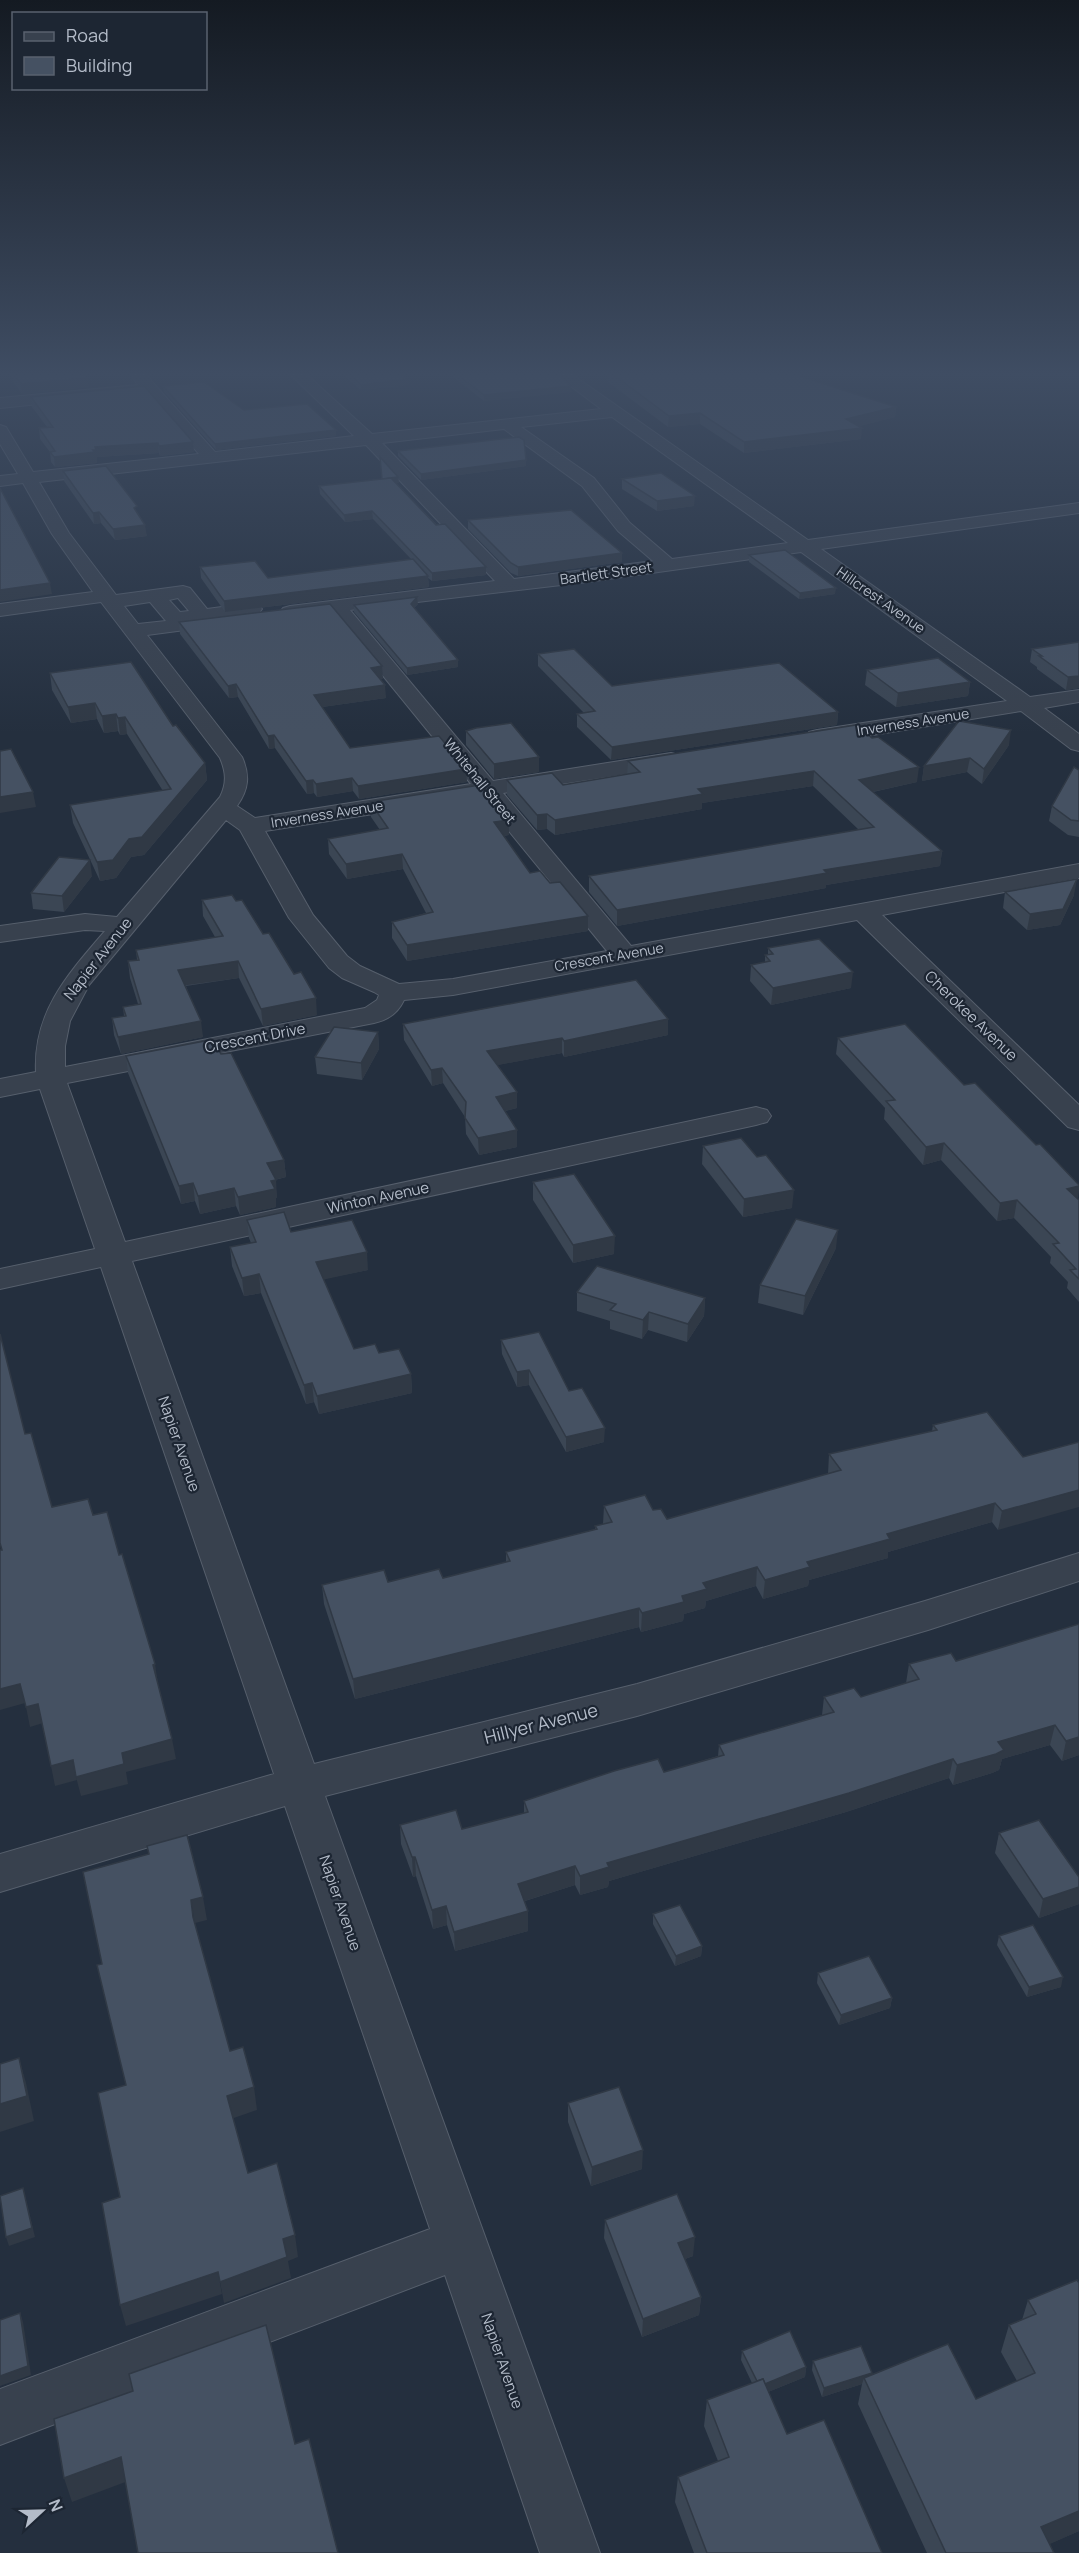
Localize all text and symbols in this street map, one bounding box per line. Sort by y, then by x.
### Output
legend [12,12,207,90]
text: Road [66,23,109,47]
text: Building [66,53,132,77]
street label: Bartlett Street [559,557,654,588]
street label: Hillcrest Avenue [833,562,929,637]
street label: Inverness Avenue [855,703,970,740]
street label: Whitehall Street [440,734,521,828]
street label: Inverness Avenue [269,795,384,832]
street label: Napier Avenue [59,913,137,1004]
street label: Crescent Avenue [553,938,665,975]
street label: Cherokee Avenue [920,966,1023,1066]
street label: Crescent Drive [203,1017,307,1058]
street label: Winton Avenue [325,1176,431,1219]
street label: Napier Avenue [153,1393,206,1495]
street label: Hillyer Avenue [481,1697,600,1749]
street label: Napier Avenue [314,1852,367,1954]
street label: Napier Avenue [476,2310,529,2412]
north arrow [12,2481,72,2541]
text: N [44,2496,68,2515]

